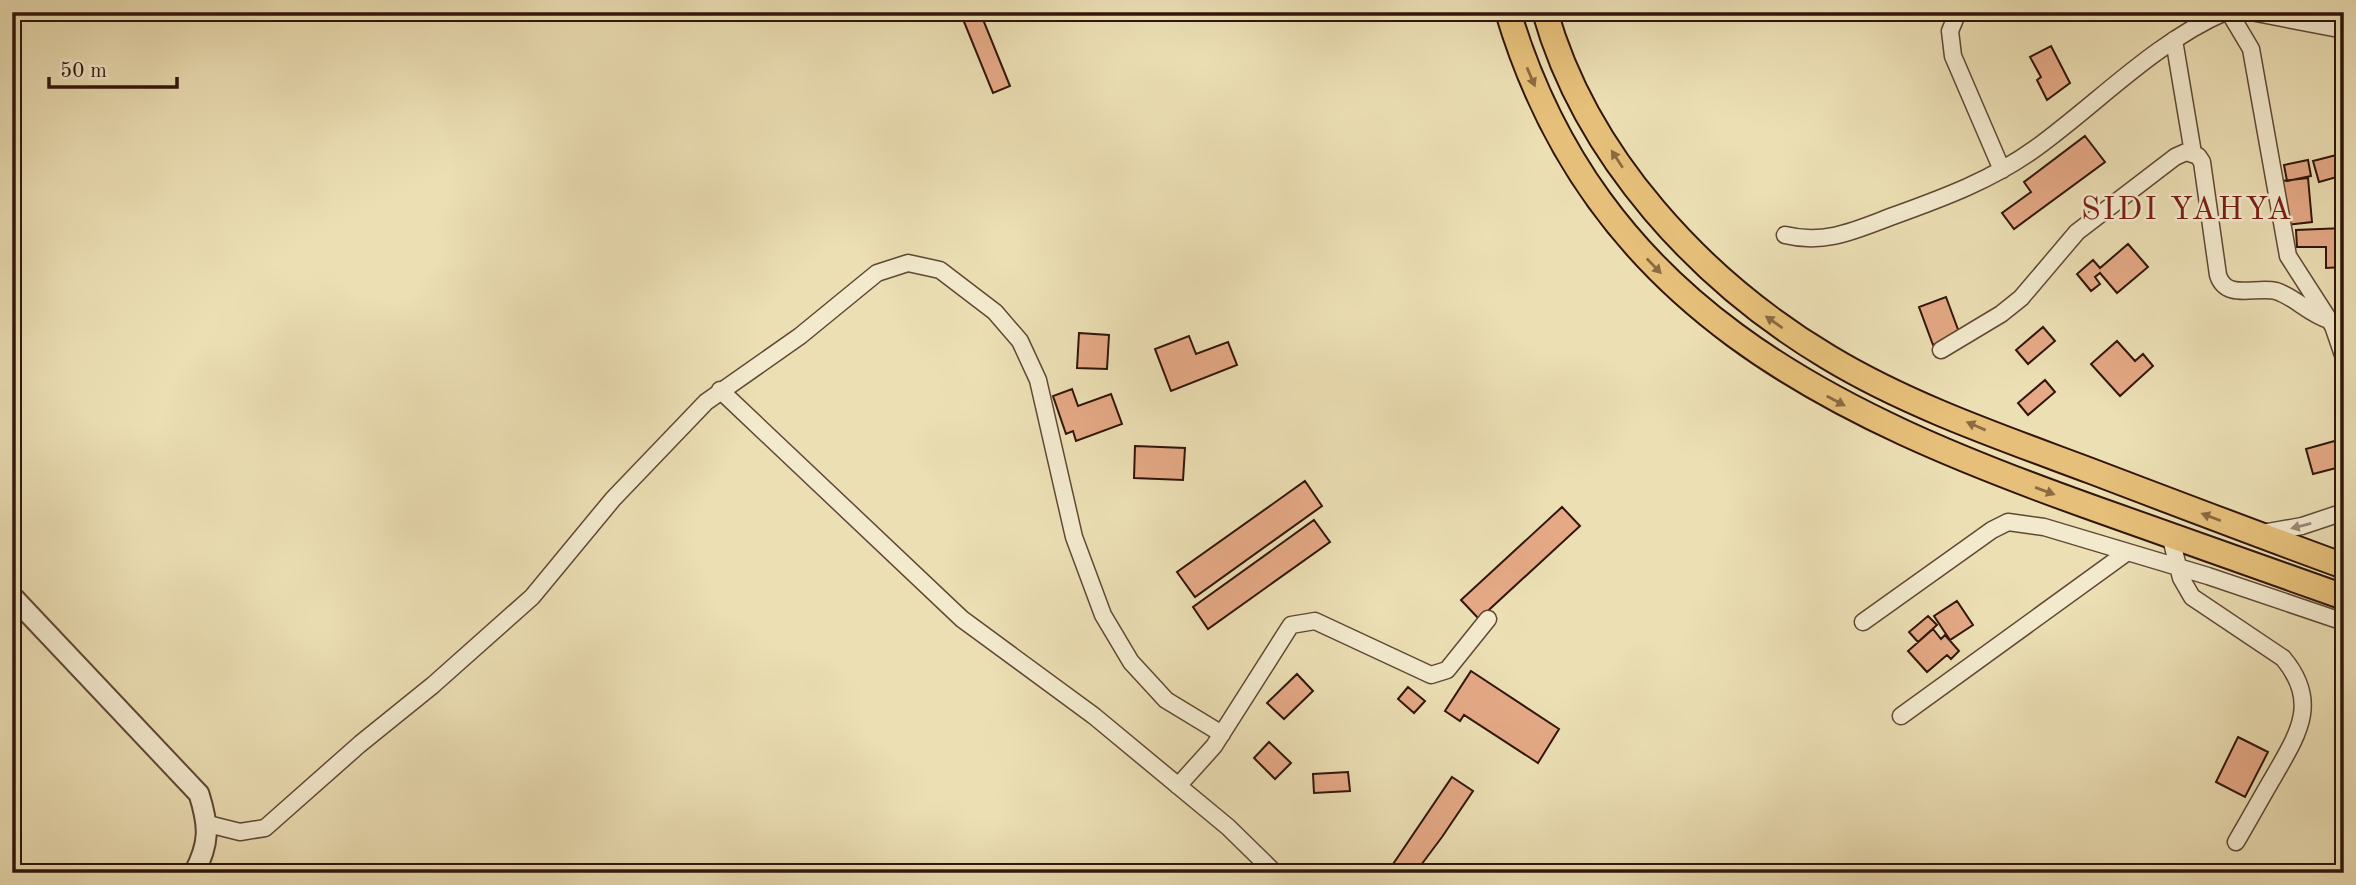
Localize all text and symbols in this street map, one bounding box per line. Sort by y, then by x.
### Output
scale bar [49,46,177,90]
text: 50 m [60,61,107,82]
one-way arrow [1526,66,1537,87]
one-way arrow [1610,150,1624,168]
district label: SIDI YAHYA [2081,195,2293,227]
one-way arrow [1646,257,1662,274]
one-way arrow [1765,315,1783,329]
one-way arrow [1826,395,1846,407]
one-way arrow [1966,420,1986,432]
one-way arrow [2034,486,2055,497]
one-way arrow [2200,511,2221,522]
one-way arrow [2290,521,2312,532]

